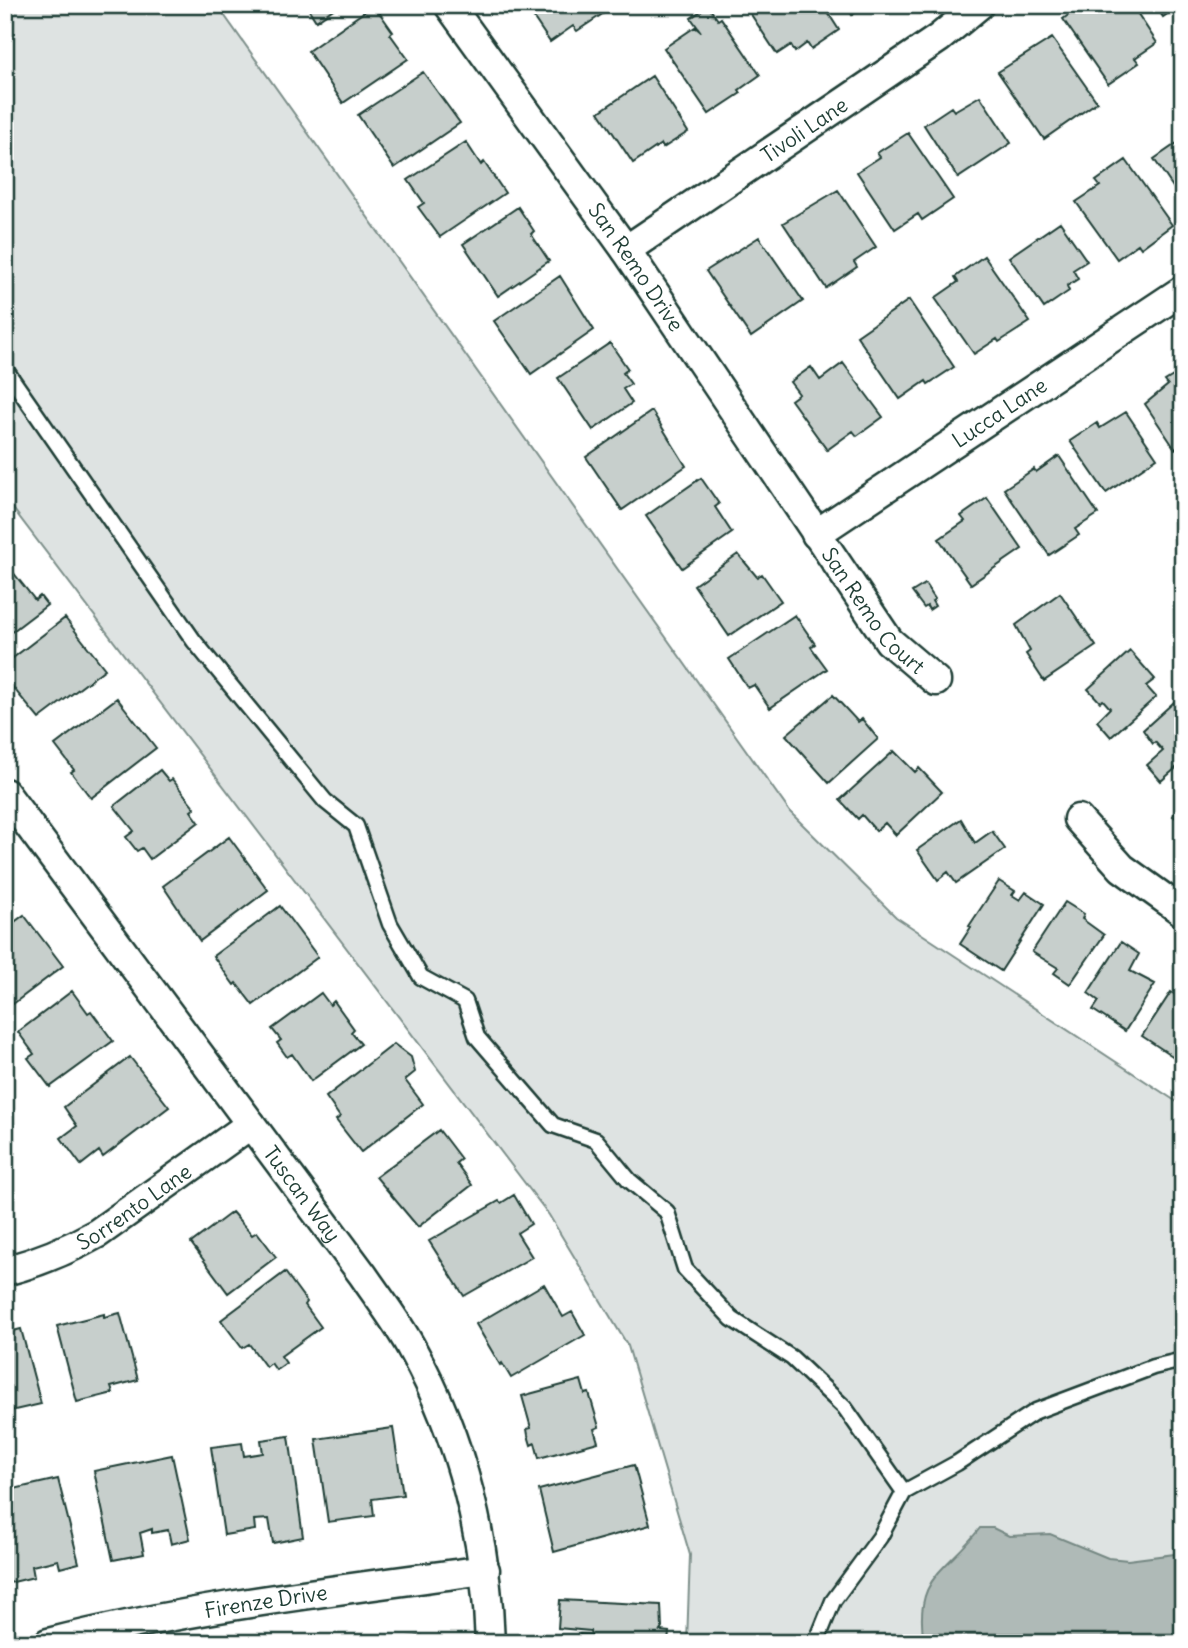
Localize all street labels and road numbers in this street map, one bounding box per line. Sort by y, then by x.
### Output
street label: Tivoli Lane [755,91,853,168]
street label: San Remo Drive [583,197,690,336]
street label: Lucca Lane [947,371,1052,453]
street label: San Remo Court [816,542,931,679]
street label: Tuscan Way [258,1140,347,1247]
street label: Sorrento Lane [72,1157,196,1256]
street label: Firenze Drive [202,1578,329,1624]

